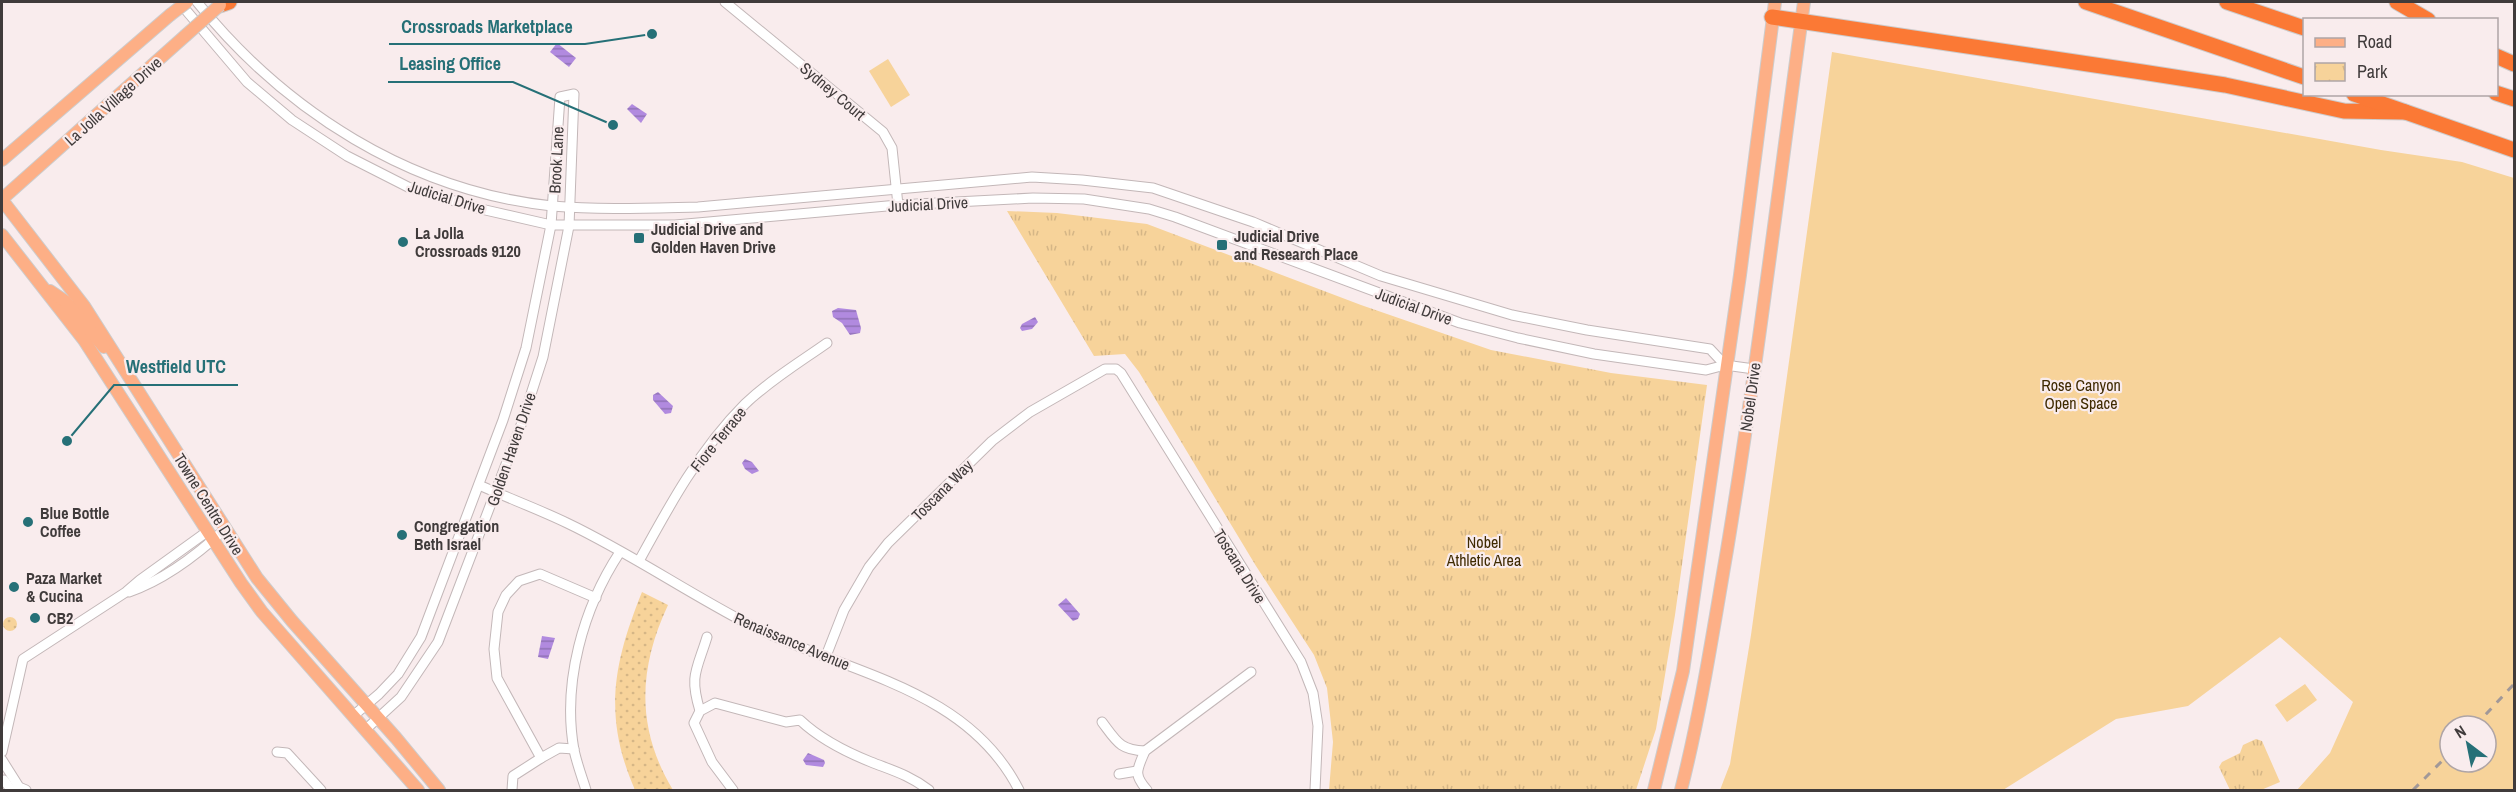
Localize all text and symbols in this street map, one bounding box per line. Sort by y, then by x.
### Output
callout: Crossroads Marketplace [389,8,585,44]
text: Crossroads Marketplace [401,14,573,39]
legend [2303,18,2498,96]
text: Road [2357,29,2392,54]
callout: Leasing Office [388,46,513,82]
street label: La Jolla Village Drive [60,51,166,151]
text: Leasing Office [399,51,501,76]
street label: Sydney Court [795,57,871,125]
text: Park [2357,59,2388,84]
street label: Brook Lane [543,126,569,194]
street label: Judicial Drive [405,175,489,219]
street label: Judicial Drive [887,191,969,217]
place label: Judicial Drive and Golden Haven Drive [651,218,776,258]
place label: La Jolla Crossroads 9120 [415,222,521,262]
place label: Judicial Drive and Research Place [1234,225,1358,265]
marker: Judicial Drive and Golden Haven Drive [632,231,646,245]
marker: La Jolla Crossroads 9120 [396,235,410,249]
marker: Judicial Drive and Research Place [1215,238,1229,252]
street label: Judicial Drive [1373,282,1455,330]
callout: Westfield UTC [114,349,238,385]
text: Westfield UTC [126,354,226,379]
street label: Nobel Drive [1734,361,1766,433]
park label: Rose Canyon Open Space [2041,374,2121,414]
street label: Golden Haven Drive [481,389,541,509]
street label: Fiore Terrace [685,402,751,476]
street label: Towne Centre Drive [169,449,249,559]
street label: Toscana Way [907,454,978,525]
place label: Blue Bottle Coffee [40,502,109,542]
marker: Blue Bottle Coffee [21,515,35,529]
place label: Congregation Beth Israel [414,515,499,555]
street label: Toscana Drive [1208,525,1272,607]
marker: Congregation Beth Israel [395,528,409,542]
park label: Nobel Athletic Area [1446,531,1522,571]
place label: Paza Market & Cucina [26,567,102,607]
marker: Paza Market & Cucina [7,580,21,594]
place label: CB2 [47,607,73,629]
street label: Renaissance Avenue [731,607,853,675]
marker: CB2 [28,611,42,625]
north arrow [2438,714,2498,774]
text: N [2450,719,2470,743]

